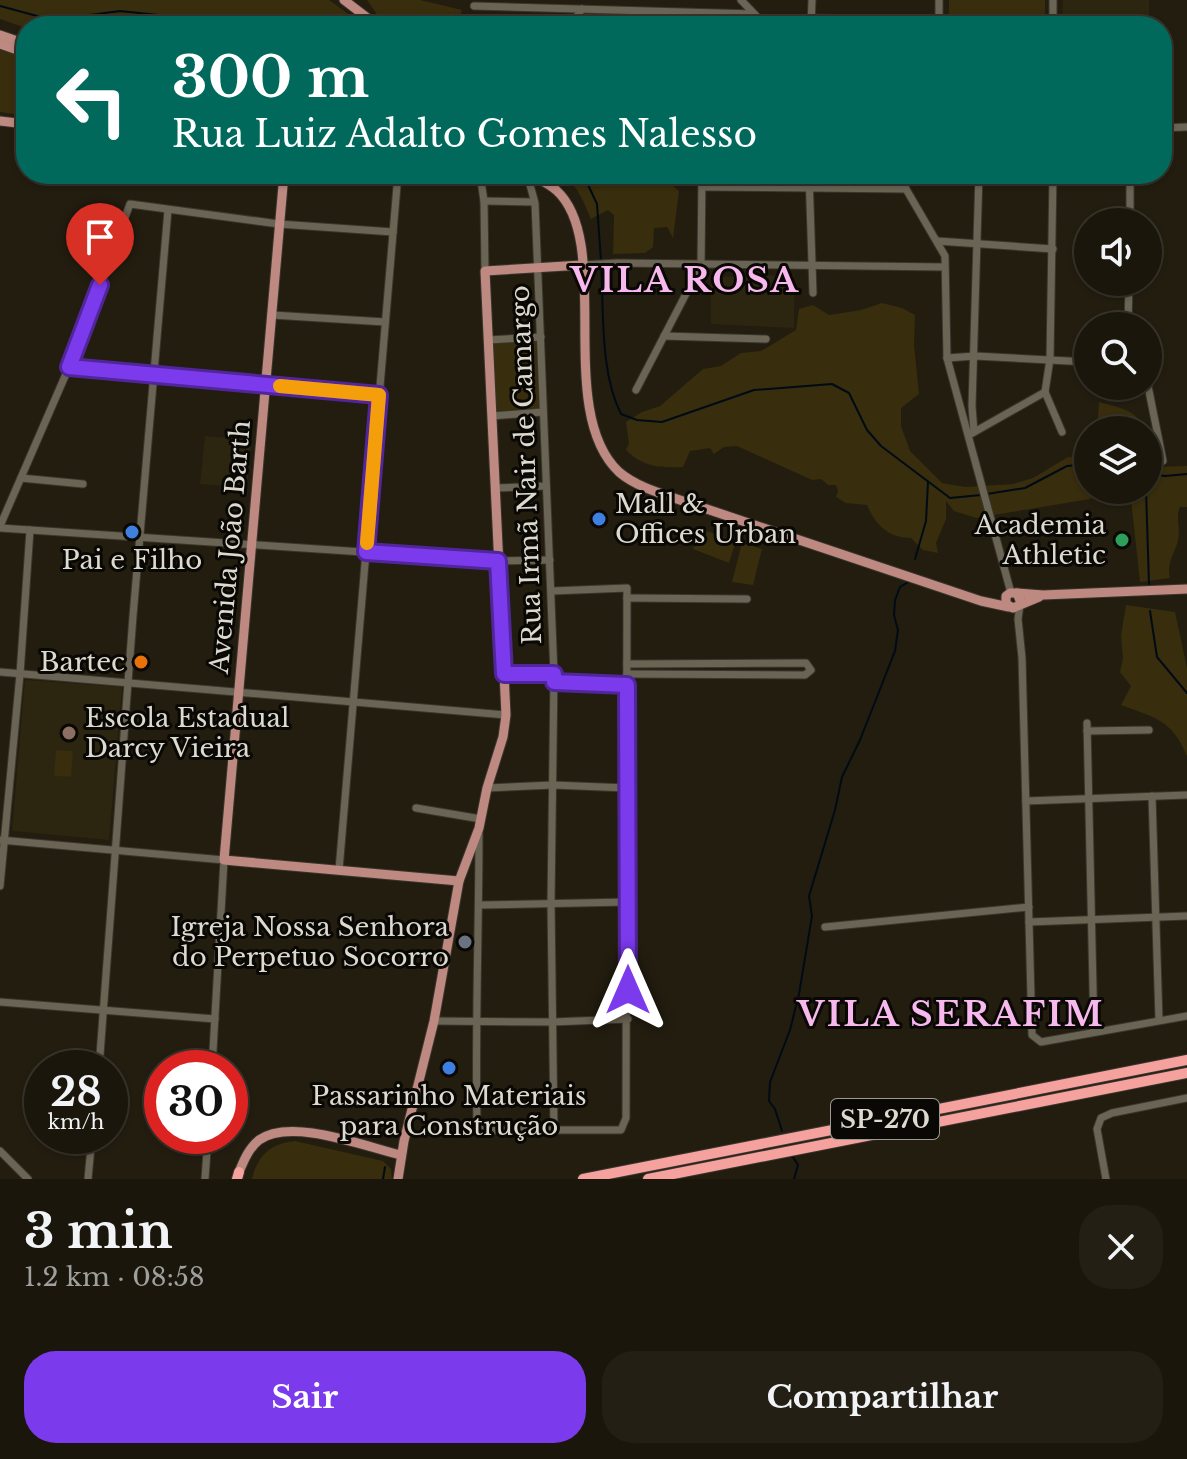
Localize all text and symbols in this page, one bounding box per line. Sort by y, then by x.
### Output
text: 300 m [172,43,369,112]
icon: left [40,48,144,152]
text: Rua Luiz Adalto Gomes Nalesso [172,112,757,157]
pin [66,203,134,285]
map controls [1074,208,1162,504]
button: sound [1074,208,1162,296]
icon: arrive [78,215,122,259]
district label: VILA ROSA [568,259,800,301]
street label: Rua Irmã Nair de Camargo [504,285,548,645]
button: search [1074,312,1162,400]
button: layers [1074,416,1162,504]
street label: Avenida João Barth [203,419,257,676]
place label: Mall & Offices Urban [615,488,796,550]
place label: Academia Athletic [973,509,1107,571]
marker: Mall & Offices Urban [590,510,608,528]
marker: Pai e Filho [123,523,141,541]
marker: Academia Athletic [1113,531,1131,549]
place label: Pai e Filho [62,544,202,576]
place label: Bartec [40,646,125,678]
marker: Bartec [132,653,150,671]
place label: Escola Estadual Darcy Vieira [85,702,289,764]
marker: Escola Estadual Darcy Vieira [60,724,78,742]
place label: Igreja Nossa Senhora do Perpetuo Socorro [171,911,450,973]
marker: Igreja Nossa Senhora do Perpetuo Socorro [456,933,474,951]
position arrow [586,948,670,1032]
district label: VILA SERAFIM [795,993,1105,1035]
speed limit sign: 30 [144,1050,248,1154]
marker: Passarinho Materiais para Construção [440,1059,458,1077]
text: 28 [50,1067,102,1117]
place label: Passarinho Materiais para Construção [311,1080,587,1142]
road number: SP-270 [831,1099,939,1139]
text: km/h [48,1110,104,1134]
text: 3 min [24,1201,173,1261]
button: close [1079,1205,1163,1289]
text: 1.2 km · 08:58 [24,1261,204,1293]
button: Sair [24,1351,586,1443]
button: Compartilhar [602,1351,1163,1443]

